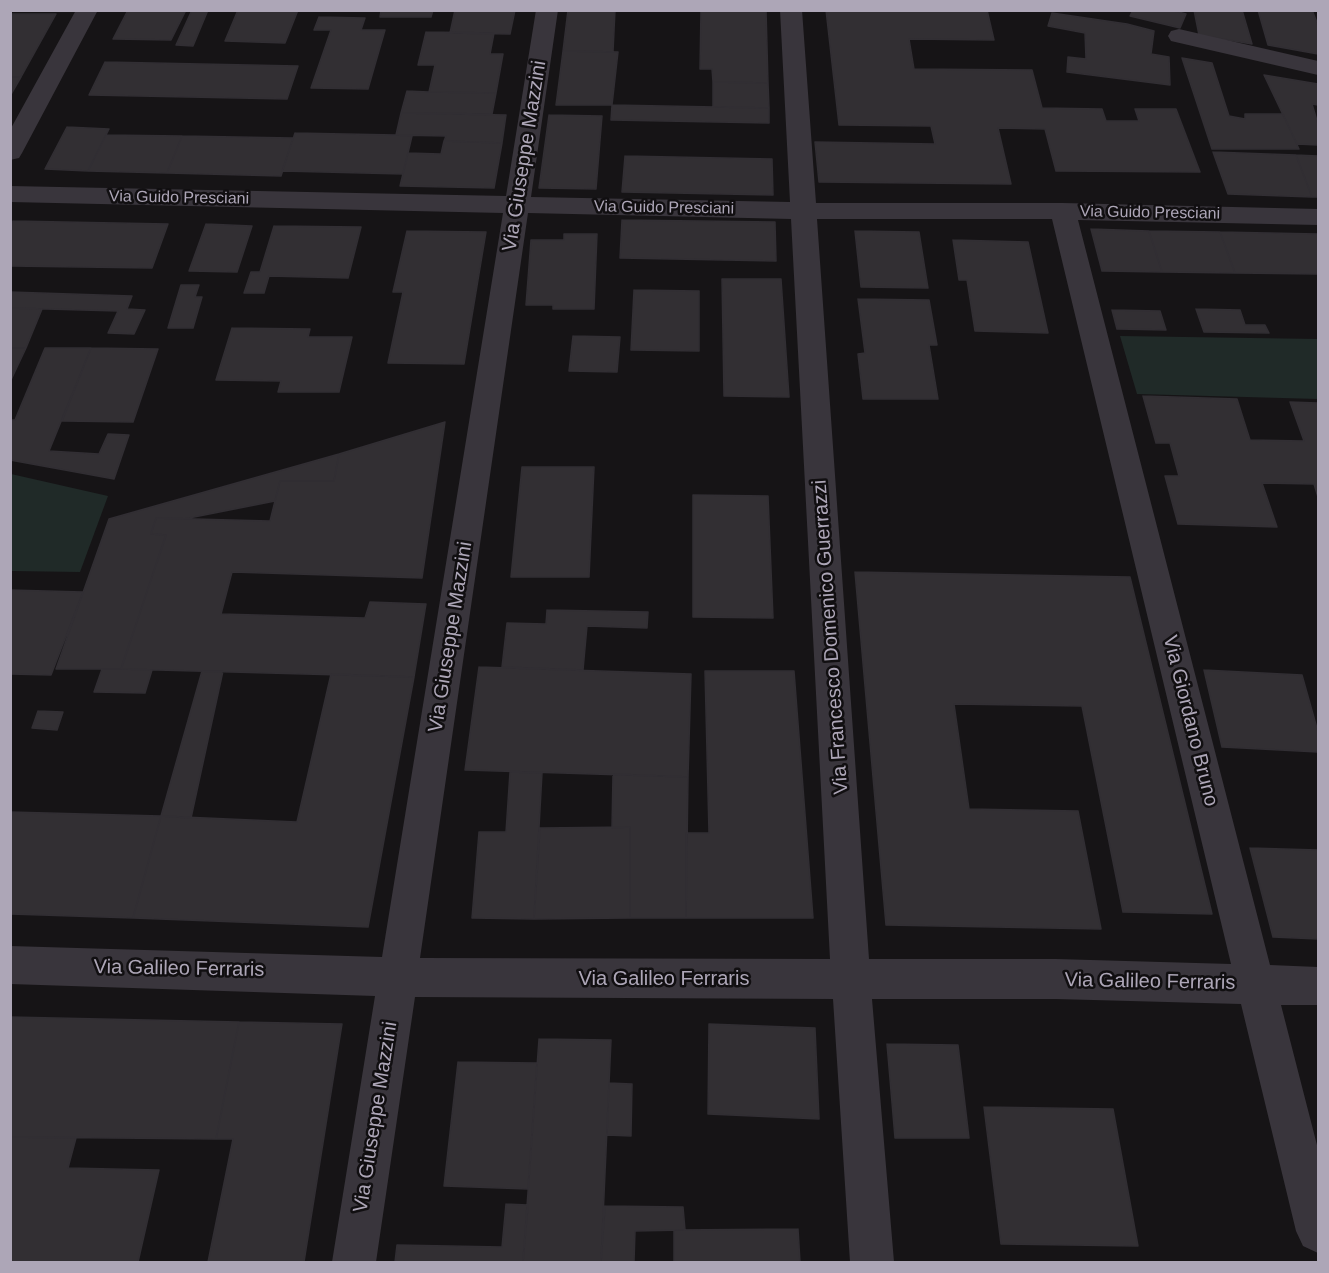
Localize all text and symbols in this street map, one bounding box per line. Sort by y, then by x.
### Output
street label: Via Giuseppe Mazzini [498,59,552,253]
street label: Via Guido Presciani [109,187,249,209]
street label: Via Guido Presciani [594,197,734,219]
street label: Via Guido Presciani [1080,202,1220,224]
street label: Via Francesco Domenico Guerrazzi [808,479,854,795]
street label: Via Giuseppe Mazzini [424,540,478,734]
street label: Via Giordano Bruno [1157,633,1223,809]
street label: Via Galileo Ferraris [93,956,265,982]
street label: Via Galileo Ferraris [579,967,749,991]
street label: Via Galileo Ferraris [1064,969,1236,995]
street label: Via Giuseppe Mazzini [349,1020,403,1214]

